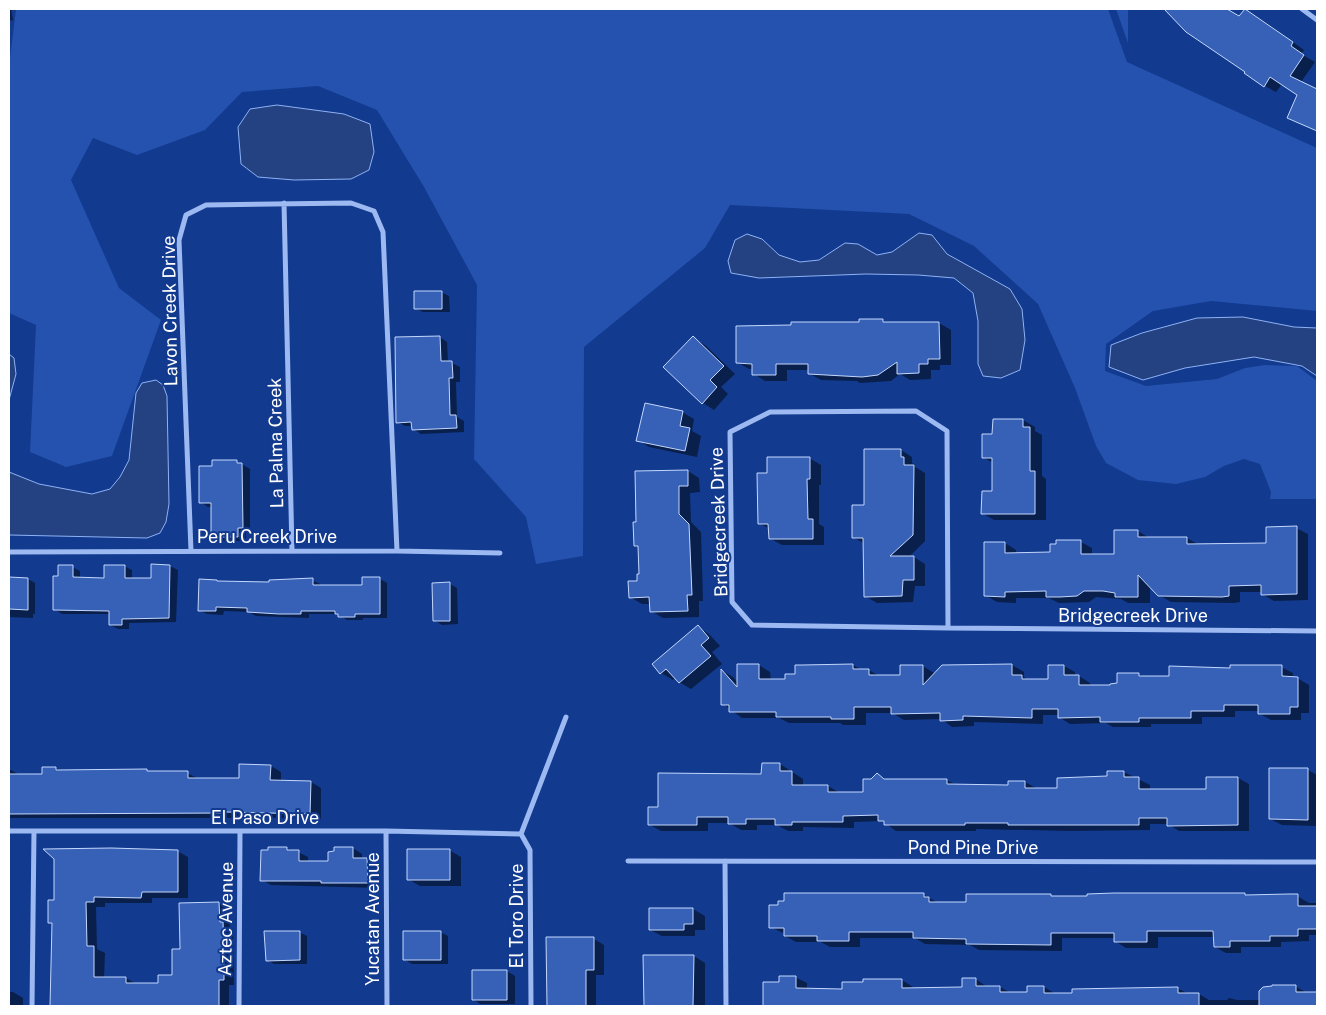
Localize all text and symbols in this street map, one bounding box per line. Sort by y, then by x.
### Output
street label: Lavon Creek Drive [158,235,181,387]
street label: La Palma Creek [264,377,287,509]
street label: Bridgecreek Drive [705,447,732,597]
street label: Peru Creek Drive [197,526,337,547]
street label: Bridgecreek Drive [1058,605,1208,626]
street label: El Paso Drive [211,807,319,828]
street label: Pond Pine Drive [908,837,1038,858]
street label: Yucatan Avenue [362,852,383,986]
street label: Aztec Avenue [214,862,237,976]
street label: El Toro Drive [506,864,527,968]

